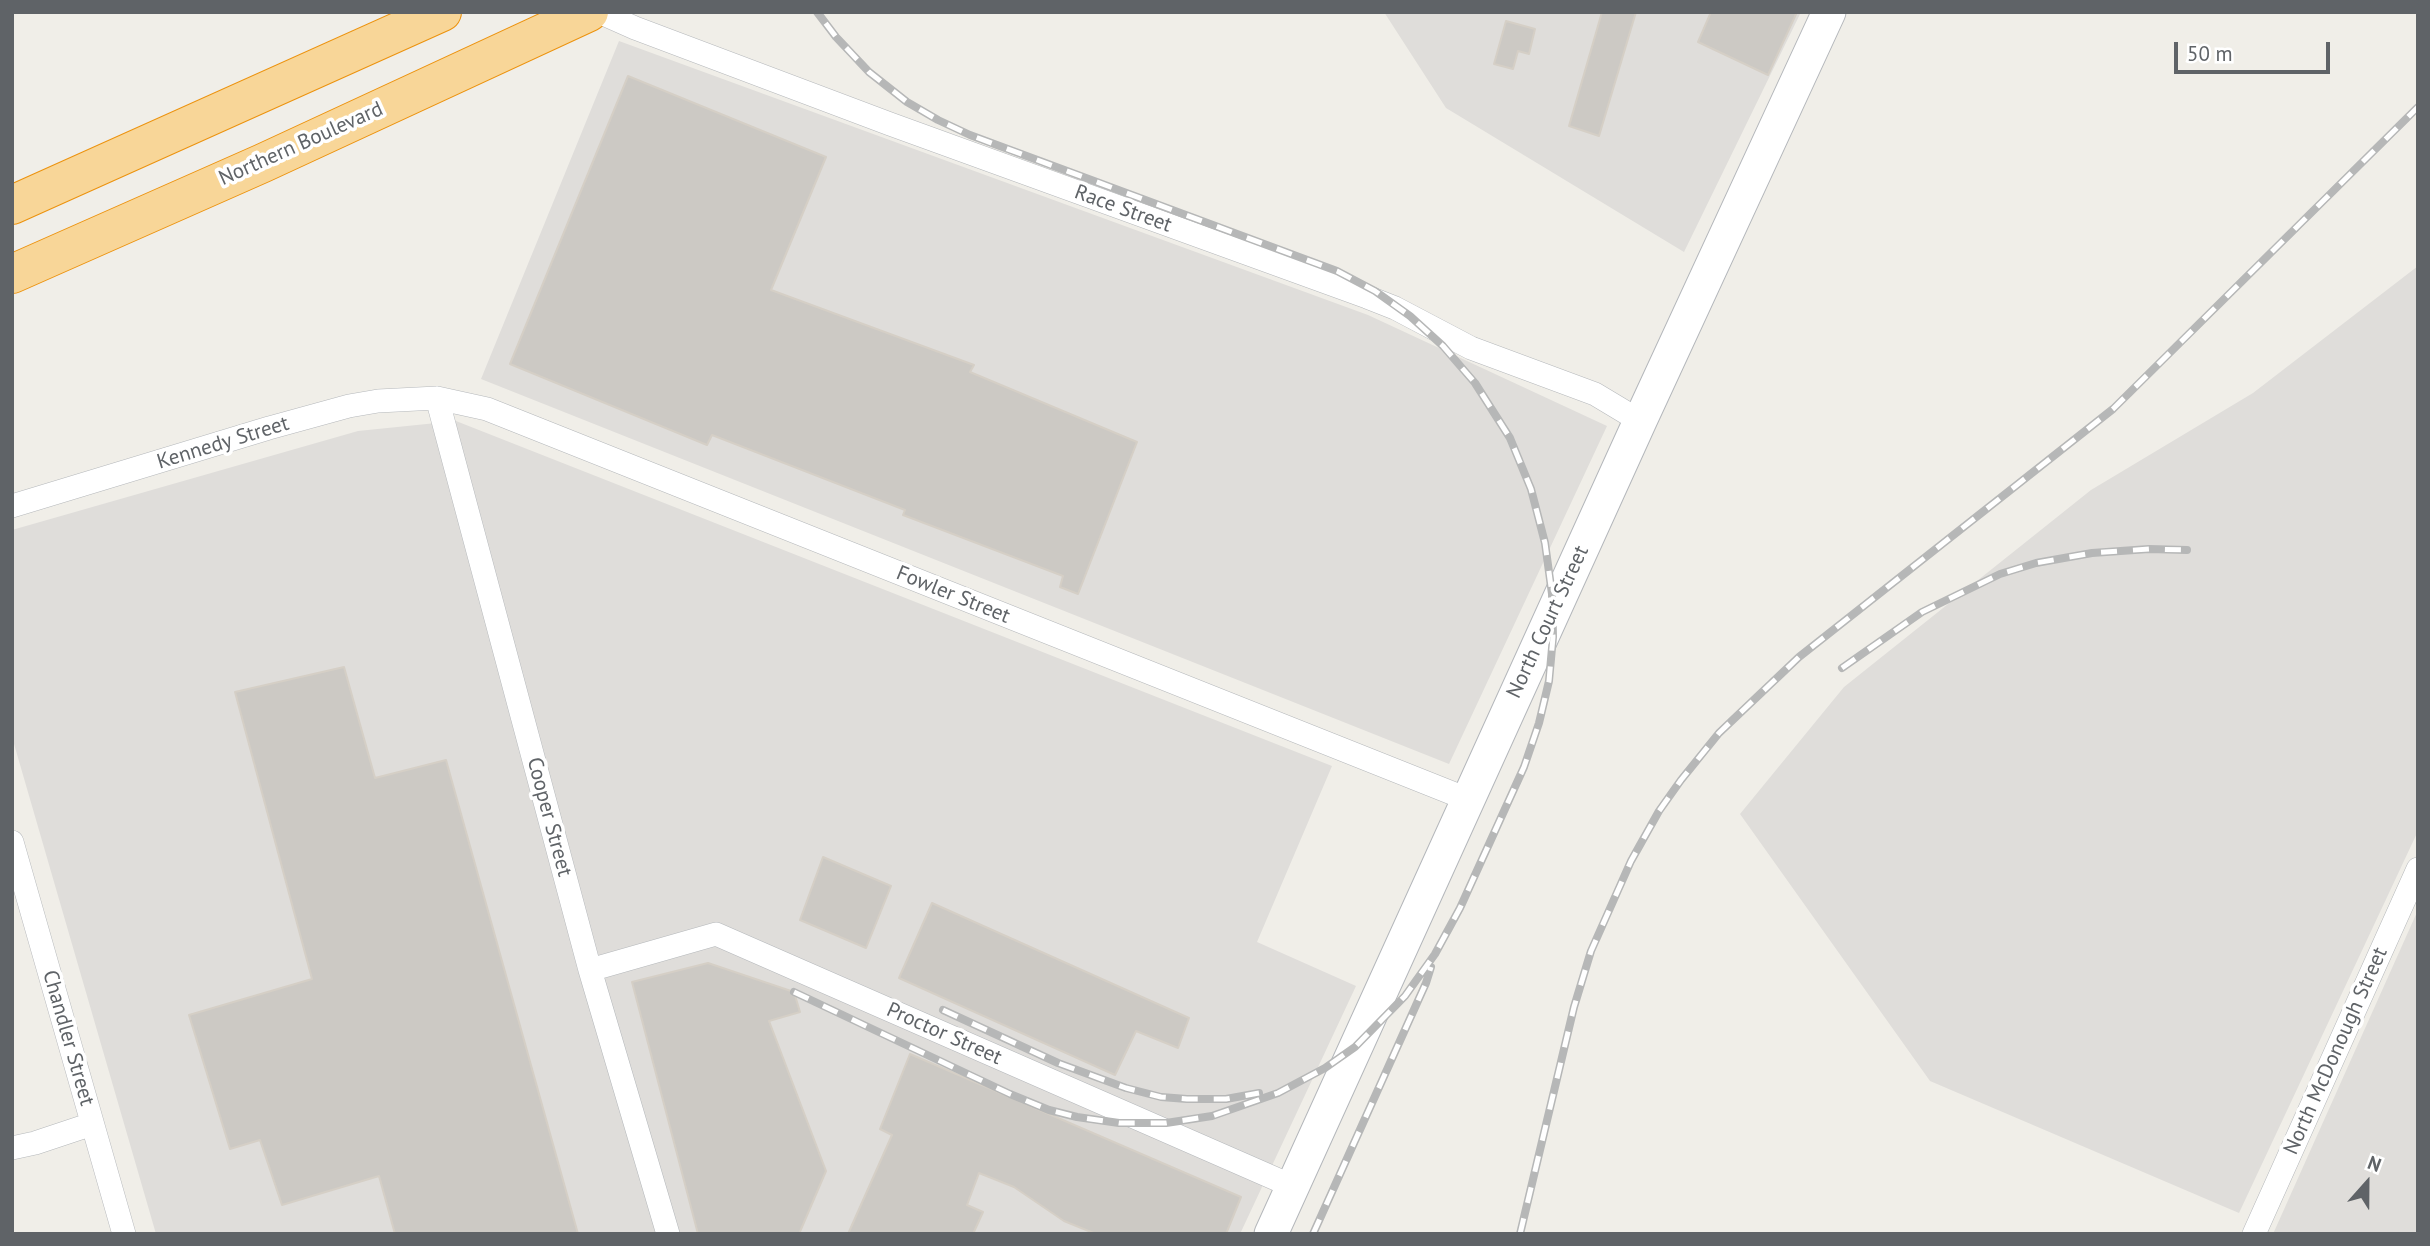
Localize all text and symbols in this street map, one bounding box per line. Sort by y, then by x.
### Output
scale bar [2178,28,2334,72]
text: 50 m [2187,40,2233,67]
street label: Northern Boulevard [215,97,387,191]
street label: Race Street [1071,180,1175,238]
street label: Kennedy Street [154,411,292,475]
street label: North Court Street [1502,542,1594,702]
street label: Fowler Street [892,561,1014,629]
street label: Cooper Street [521,755,577,879]
street label: North McDonough Street [2279,943,2393,1159]
street label: Chandler Street [37,967,99,1109]
street label: Proctor Street [883,997,1005,1071]
north arrow [2332,1148,2402,1218]
text: N [2364,1150,2385,1177]

